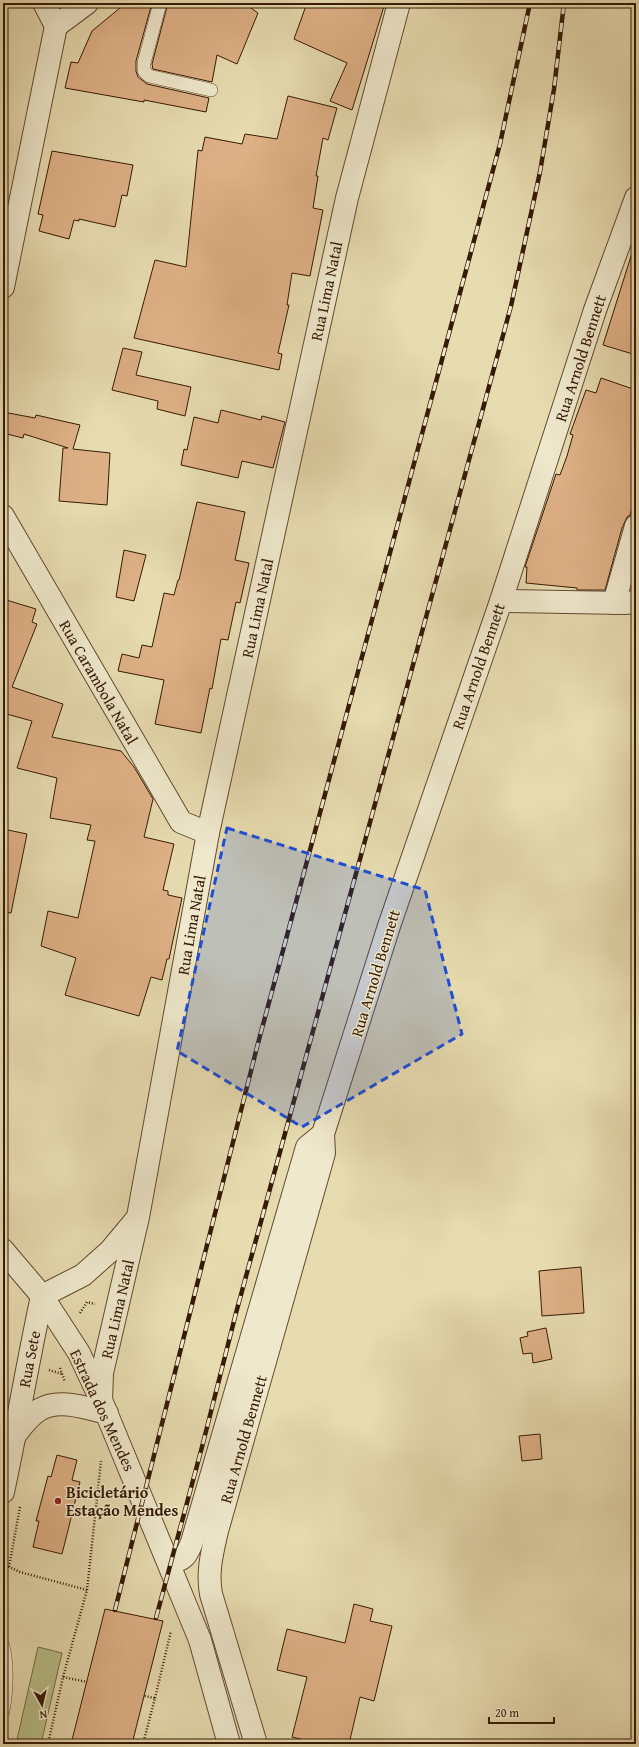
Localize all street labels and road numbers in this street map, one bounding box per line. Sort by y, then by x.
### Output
street label: Rua Lima Natal [304,239,348,343]
street label: Rua Arnold Bennett [548,291,612,425]
street label: Rua Lima Natal [235,556,279,660]
street label: Rua Arnold Bennett [445,599,511,732]
street label: Rua Carambola Natal [54,615,145,749]
street label: Rua Lima Natal [170,873,212,977]
street label: Rua Arnold Bennett [344,906,406,1040]
street label: Rua Lima Natal [94,1257,140,1361]
street label: Rua Sete [12,1329,46,1389]
street label: Estrada dos Mendes [64,1345,142,1475]
street label: Rua Arnold Bennett [213,1372,273,1506]

